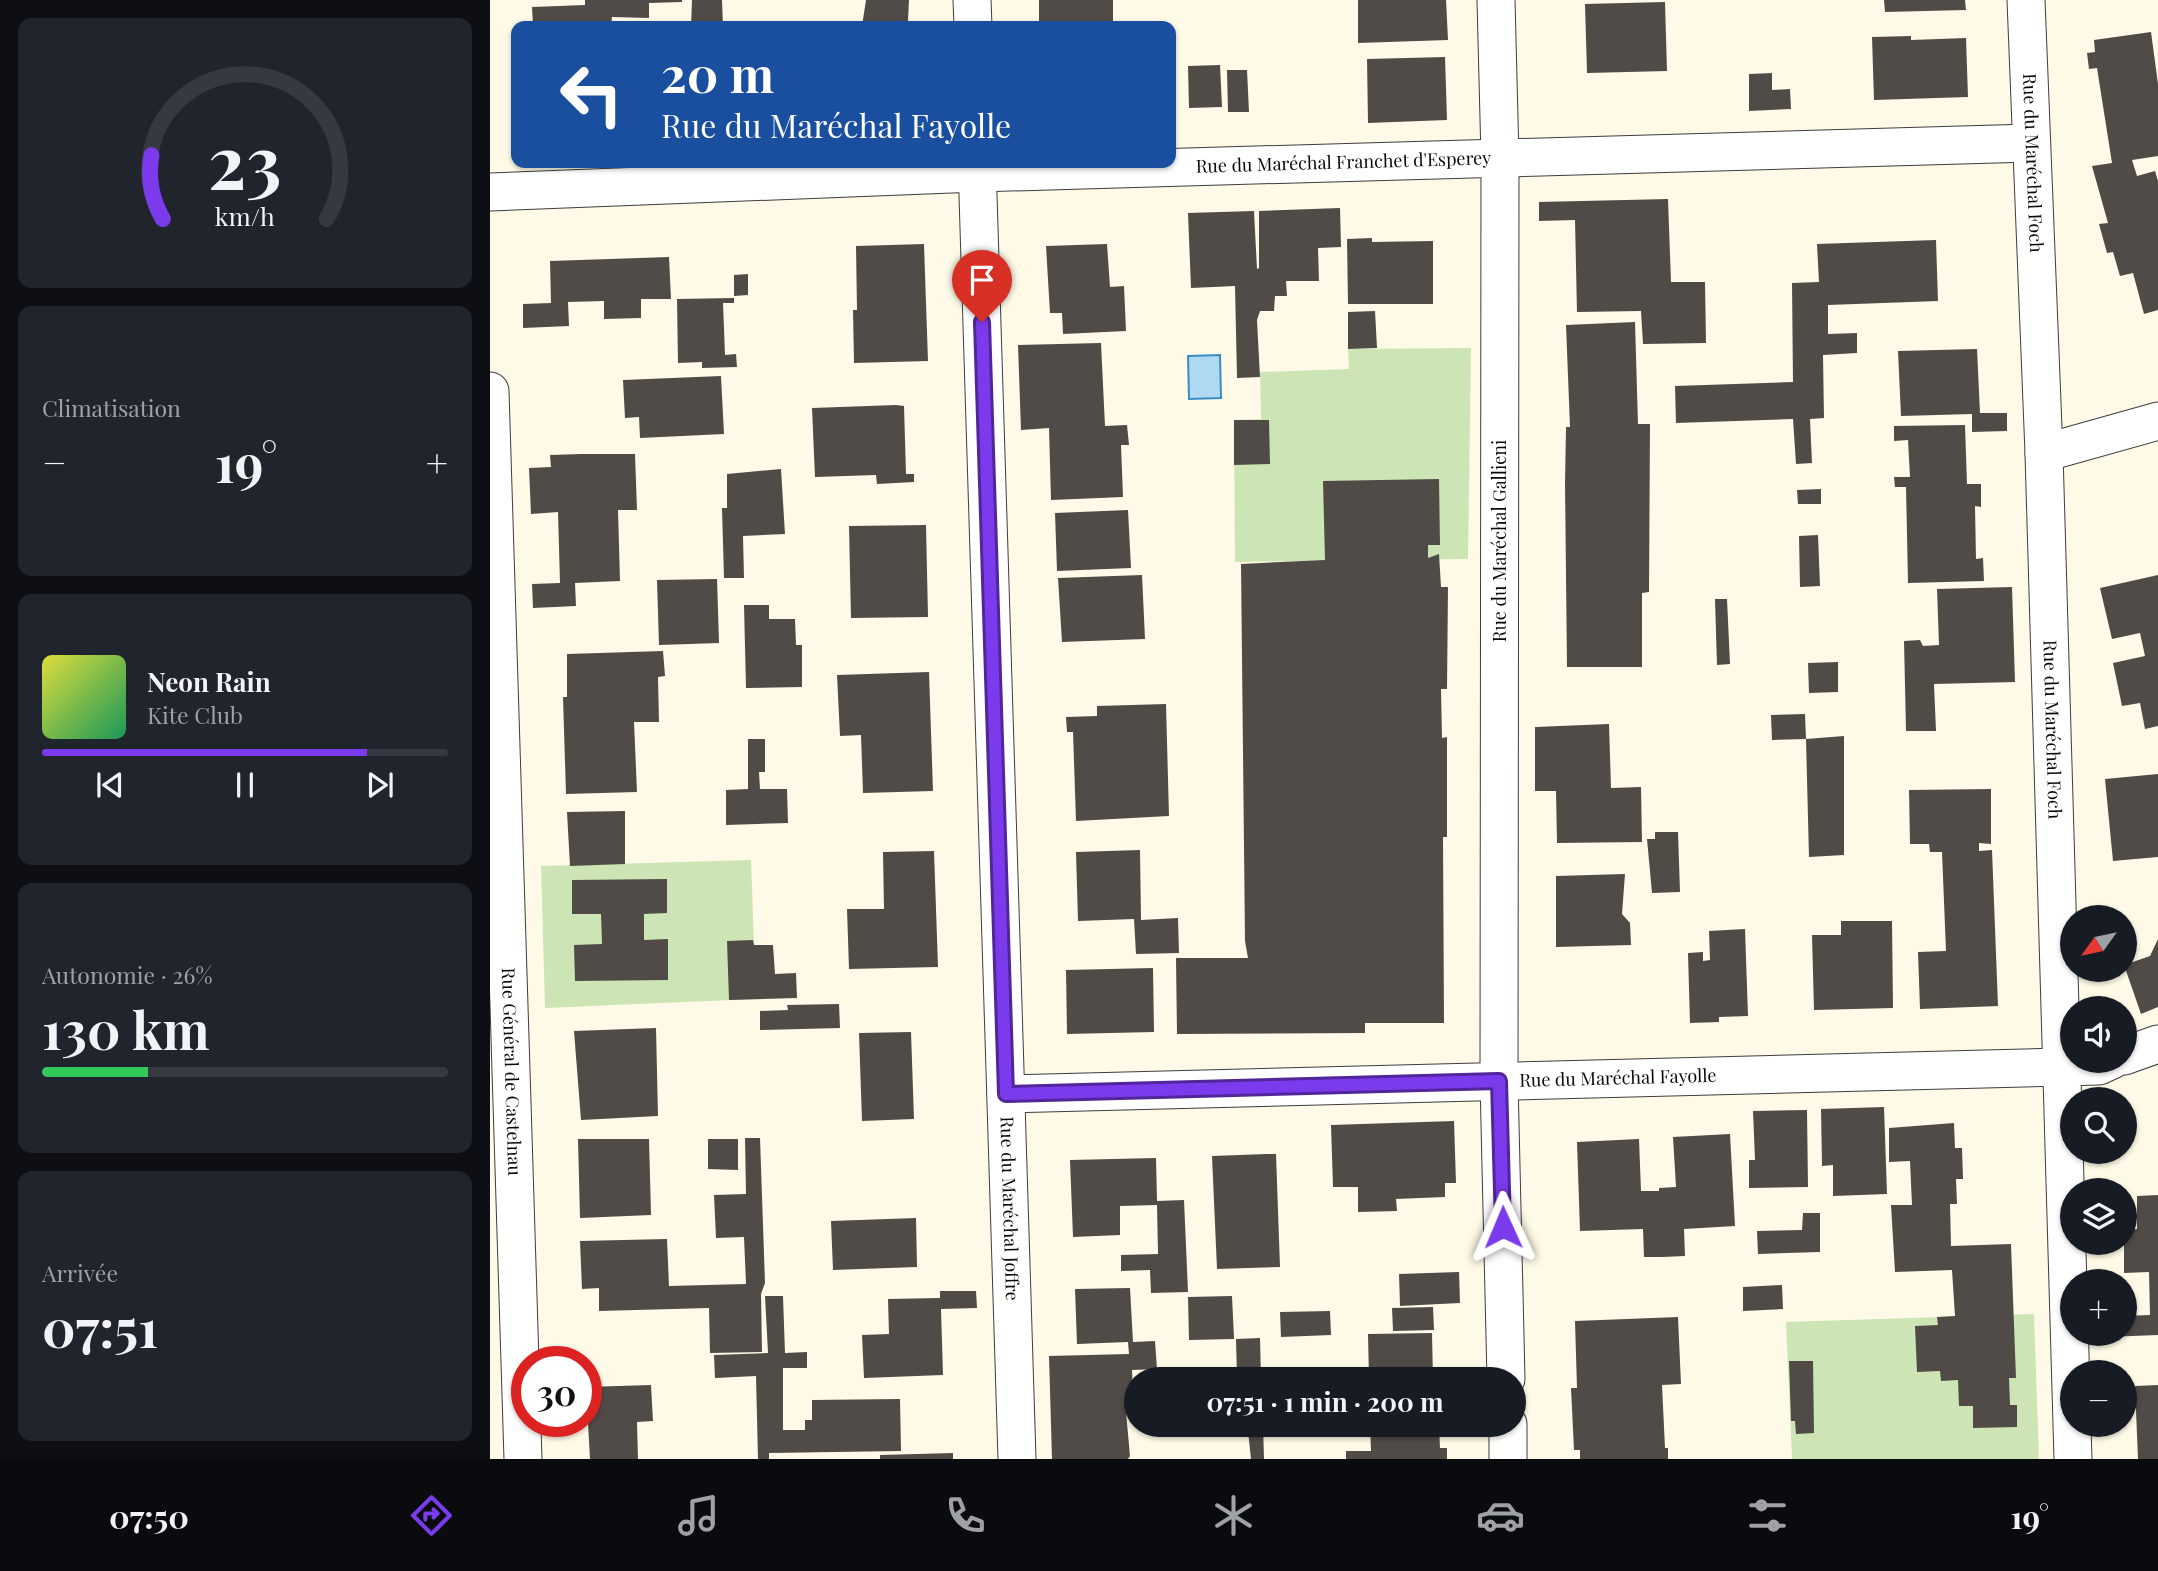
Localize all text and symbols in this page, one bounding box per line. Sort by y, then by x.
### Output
text: 20 m [661,40,774,105]
icon: left [546,49,637,140]
street label: Rue du Maréchal Foch [2018,73,2049,253]
text: Rue du Maréchal Fayolle [661,103,1011,146]
text: 23 [208,110,282,207]
street label: Rue du Maréchal Franchet d'Esperey [1195,145,1492,178]
text: km/h [215,199,275,232]
pin [952,250,1012,322]
icon: arrive [963,261,1001,299]
text: Climatisation [42,392,181,423]
text: 19° [215,427,278,496]
text: − [42,436,67,487]
text: + [426,436,448,487]
street label: Rue du Maréchal Gallieni [1487,440,1511,642]
street label: Rue du Maréchal Foch [2038,639,2068,820]
text: Neon Rain [147,664,271,699]
text: Kite Club [147,699,243,730]
icon: previous [91,766,129,804]
icon: pause [226,766,264,804]
icon: next [361,766,399,804]
north arrow [2060,905,2137,982]
map controls [2060,905,2137,1437]
text: Autonomie · 26% [42,959,213,990]
street label: Rue Général de Castelnau [497,967,527,1177]
text: 130 km [42,994,209,1063]
button: sound [2060,996,2137,1073]
street label: Rue du Maréchal Fayolle [1519,1063,1717,1092]
button: search [2060,1087,2137,1164]
street label: Rue du Maréchal Joffre [995,1116,1025,1301]
button: layers [2060,1178,2137,1255]
position arrow [1466,1190,1540,1264]
text: Arrivée [42,1257,118,1288]
button: + [2060,1269,2137,1346]
text: 07:51 [42,1292,158,1361]
speed limit sign: 30 [511,1346,602,1437]
button: − [2060,1360,2137,1437]
text: 07:51 · 1 min · 200 m [1207,1384,1443,1419]
icon: directions [407,1491,456,1540]
icon: music [674,1491,723,1540]
icon: phone [941,1491,990,1540]
icon: climate [1209,1491,1258,1540]
icon: car [1476,1491,1525,1540]
icon: filters [1743,1491,1792,1540]
text: 07:50 [109,1494,189,1537]
text: 19° [2010,1494,2049,1537]

